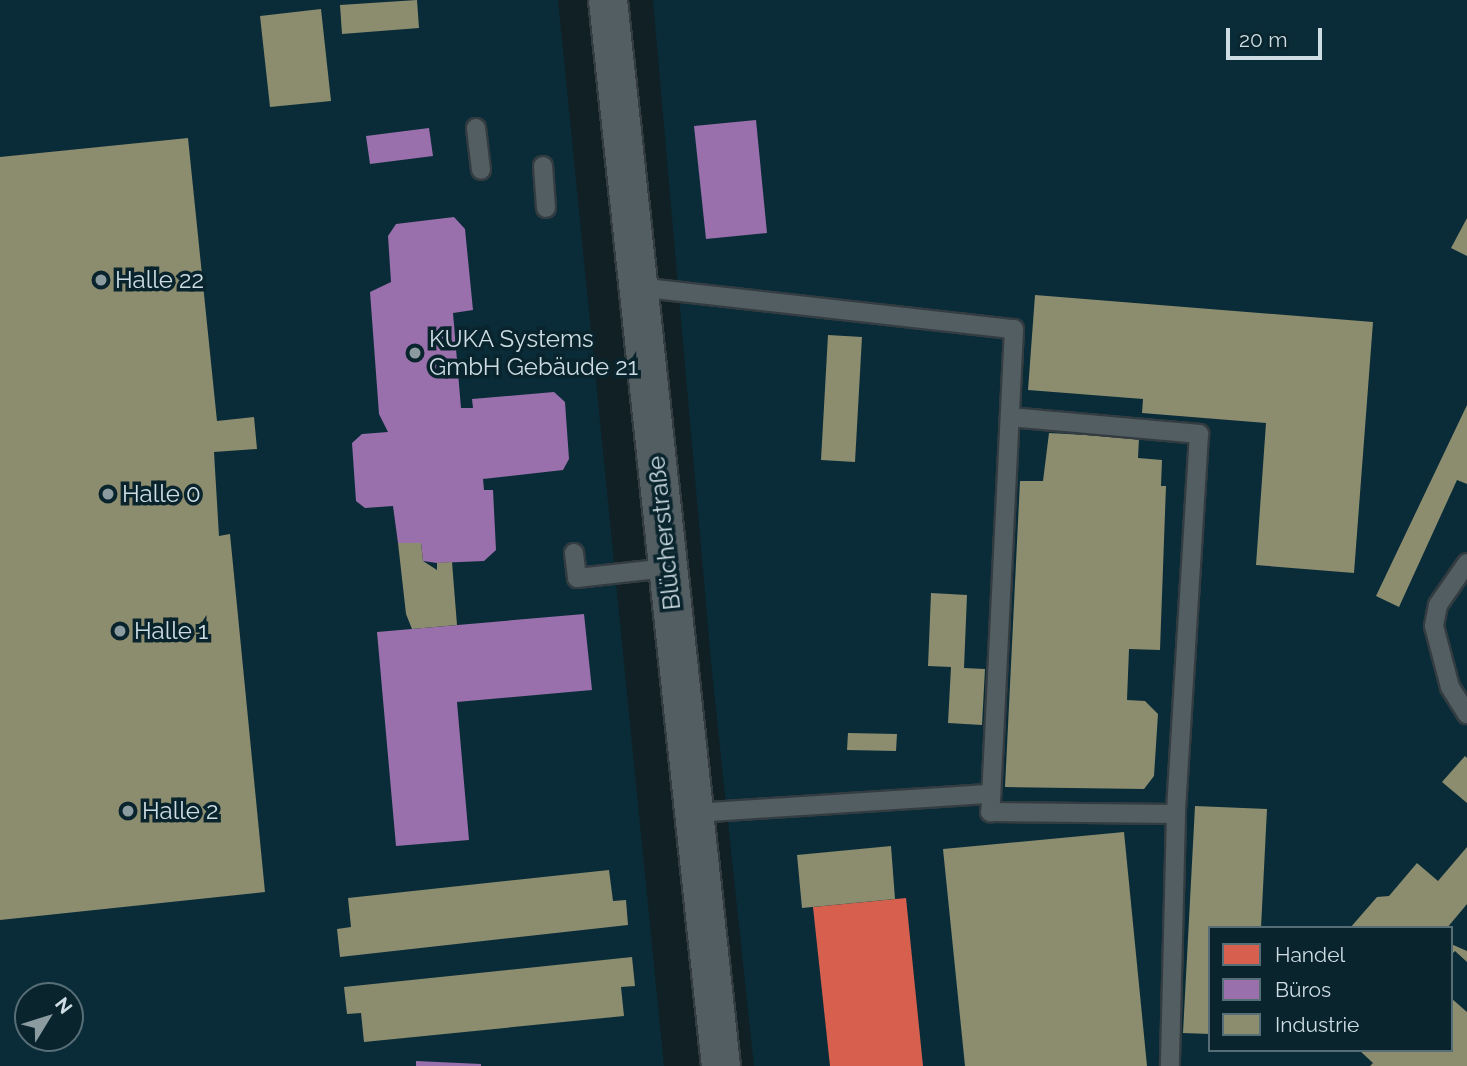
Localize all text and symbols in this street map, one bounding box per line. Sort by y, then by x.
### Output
scale bar [1229,14,1325,58]
text: 20 m [1239,27,1287,52]
place label: Halle 22 [115,266,204,294]
marker: Halle 22 [93,272,109,288]
place label: KUKA Systems GmbH Gebäude 21 [429,325,638,381]
marker: KUKA Systems GmbH Gebäude 21 [407,345,423,361]
street label: Blücherstraße [642,454,686,612]
place label: Halle 0 [122,480,201,508]
marker: Halle 0 [100,486,116,502]
place label: Halle 1 [134,617,208,645]
marker: Halle 1 [112,623,128,639]
place label: Halle 2 [142,797,218,825]
marker: Halle 2 [120,803,136,819]
legend [1208,926,1453,1052]
text: Handel [1275,942,1345,967]
text: Büros [1275,977,1331,1002]
north arrow [14,982,84,1052]
text: N [51,993,77,1018]
text: Industrie [1275,1012,1359,1037]

